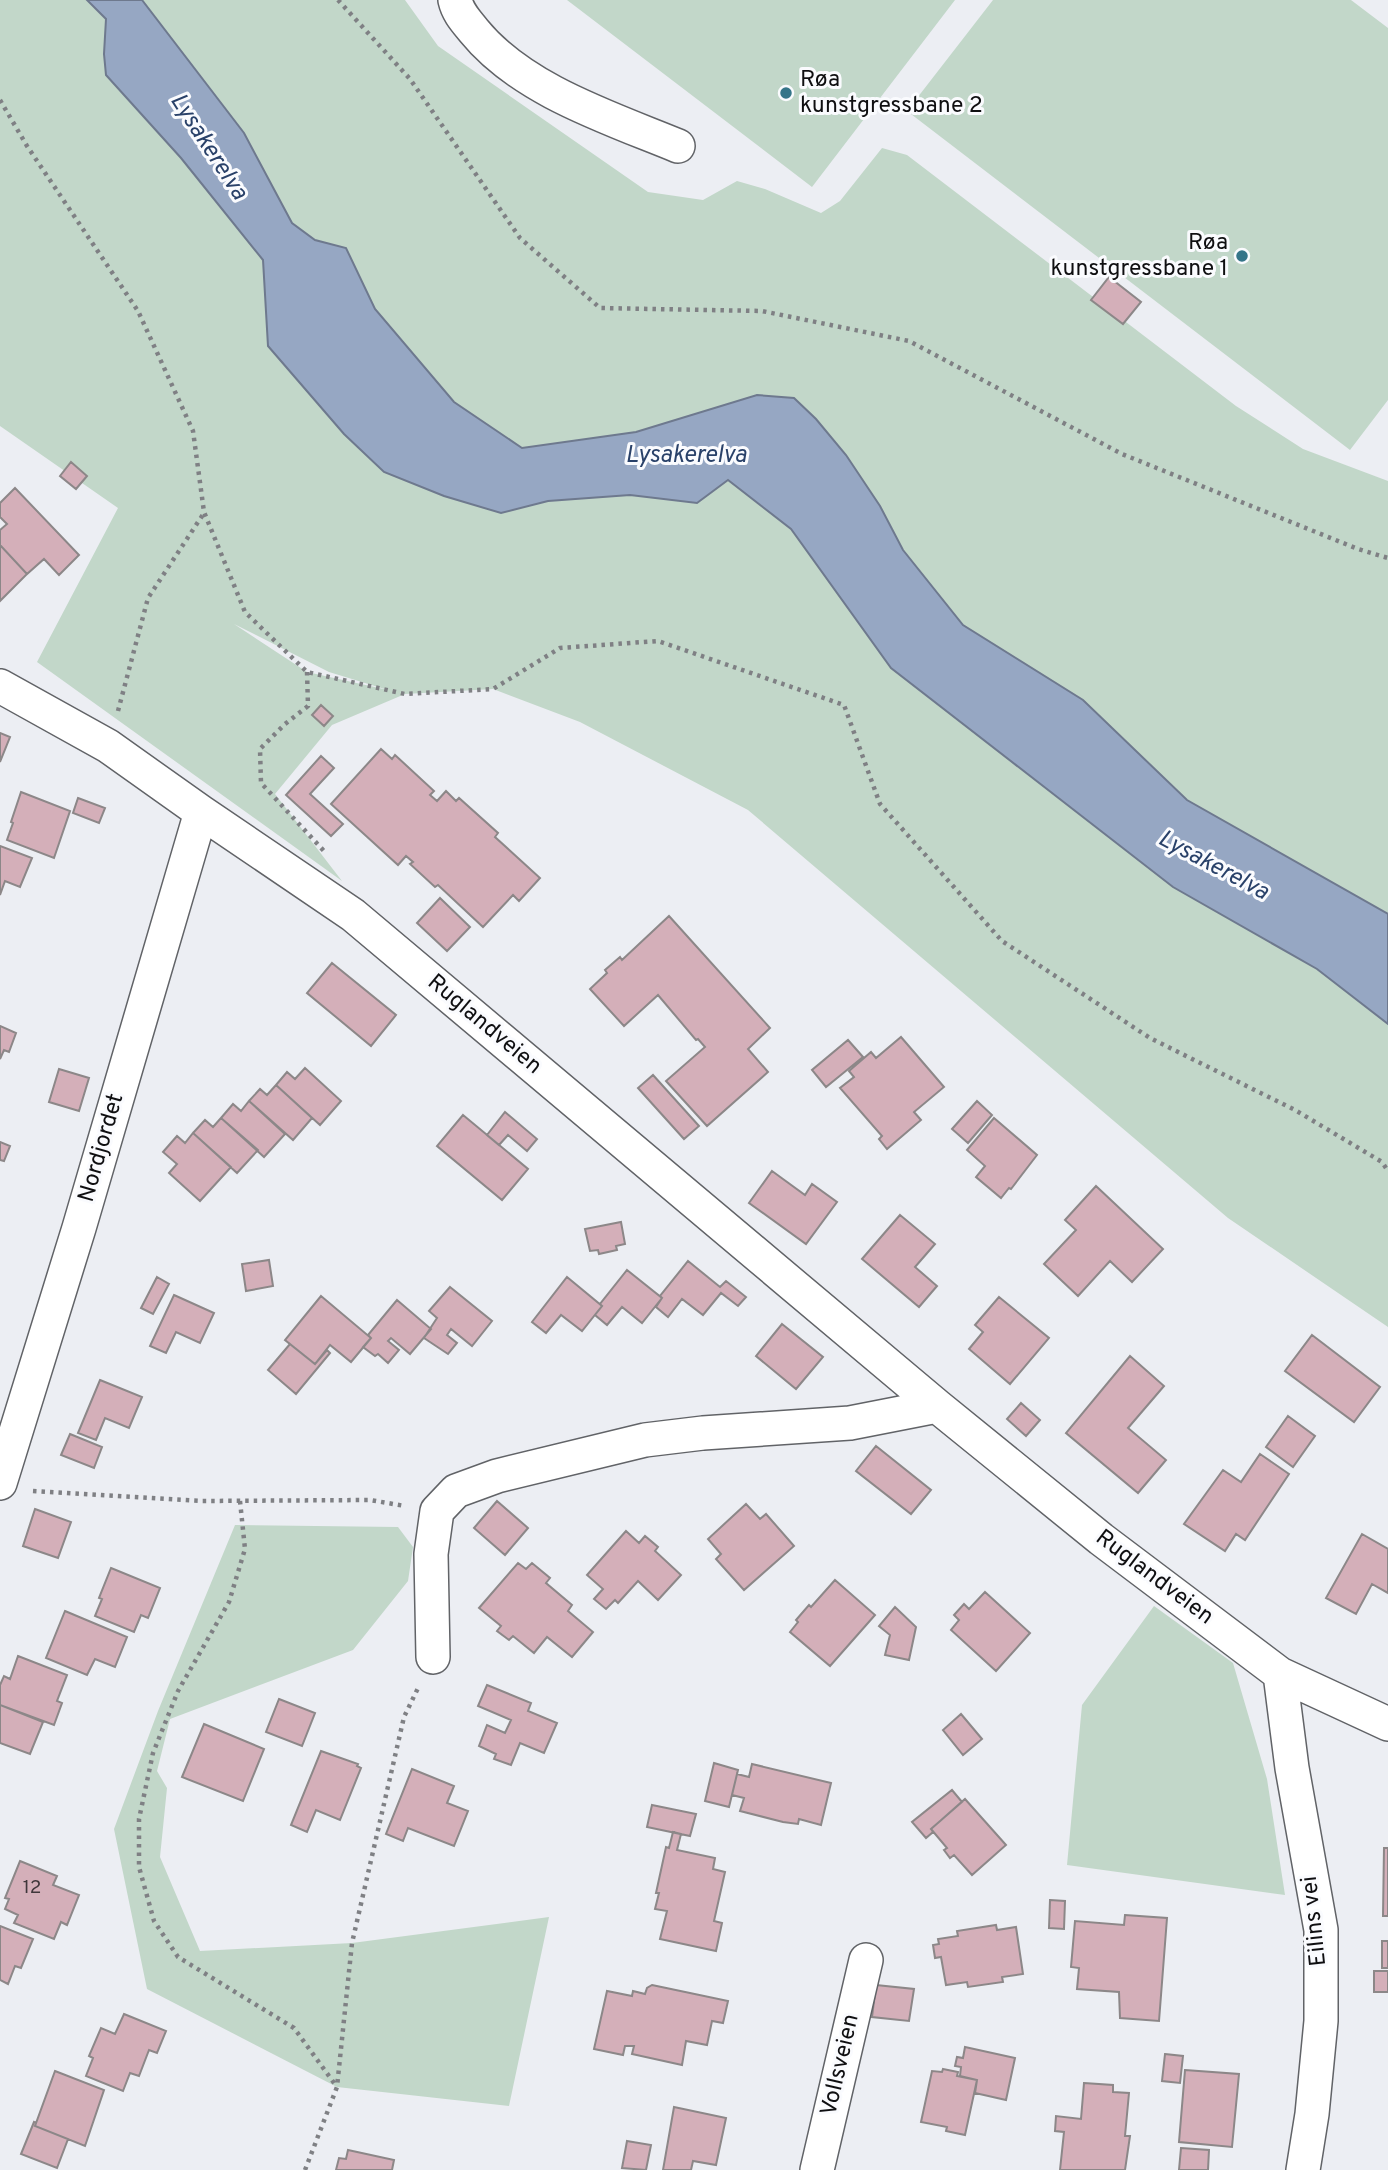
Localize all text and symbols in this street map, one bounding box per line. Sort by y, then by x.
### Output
place label: Røa kunstgressbane 2 [800,66,983,121]
marker: Røa kunstgressbane 2 [778,85,794,101]
water label: Lysakerelva [162,88,254,207]
place label: Røa kunstgressbane 1 [1051,229,1228,284]
marker: Røa kunstgressbane 1 [1234,248,1250,264]
water label: Lysakerelva [625,441,747,471]
water label: Lysakerelva [1152,824,1274,908]
street label: Ruglandveien [421,969,547,1081]
street label: Nordjordet [73,1090,131,1206]
street label: Ruglandveien [1089,1524,1219,1632]
street label: Eilins vei [1296,1874,1334,1968]
house number: 12 [23,1876,41,1900]
street label: Vollsveien [815,2011,867,2119]

